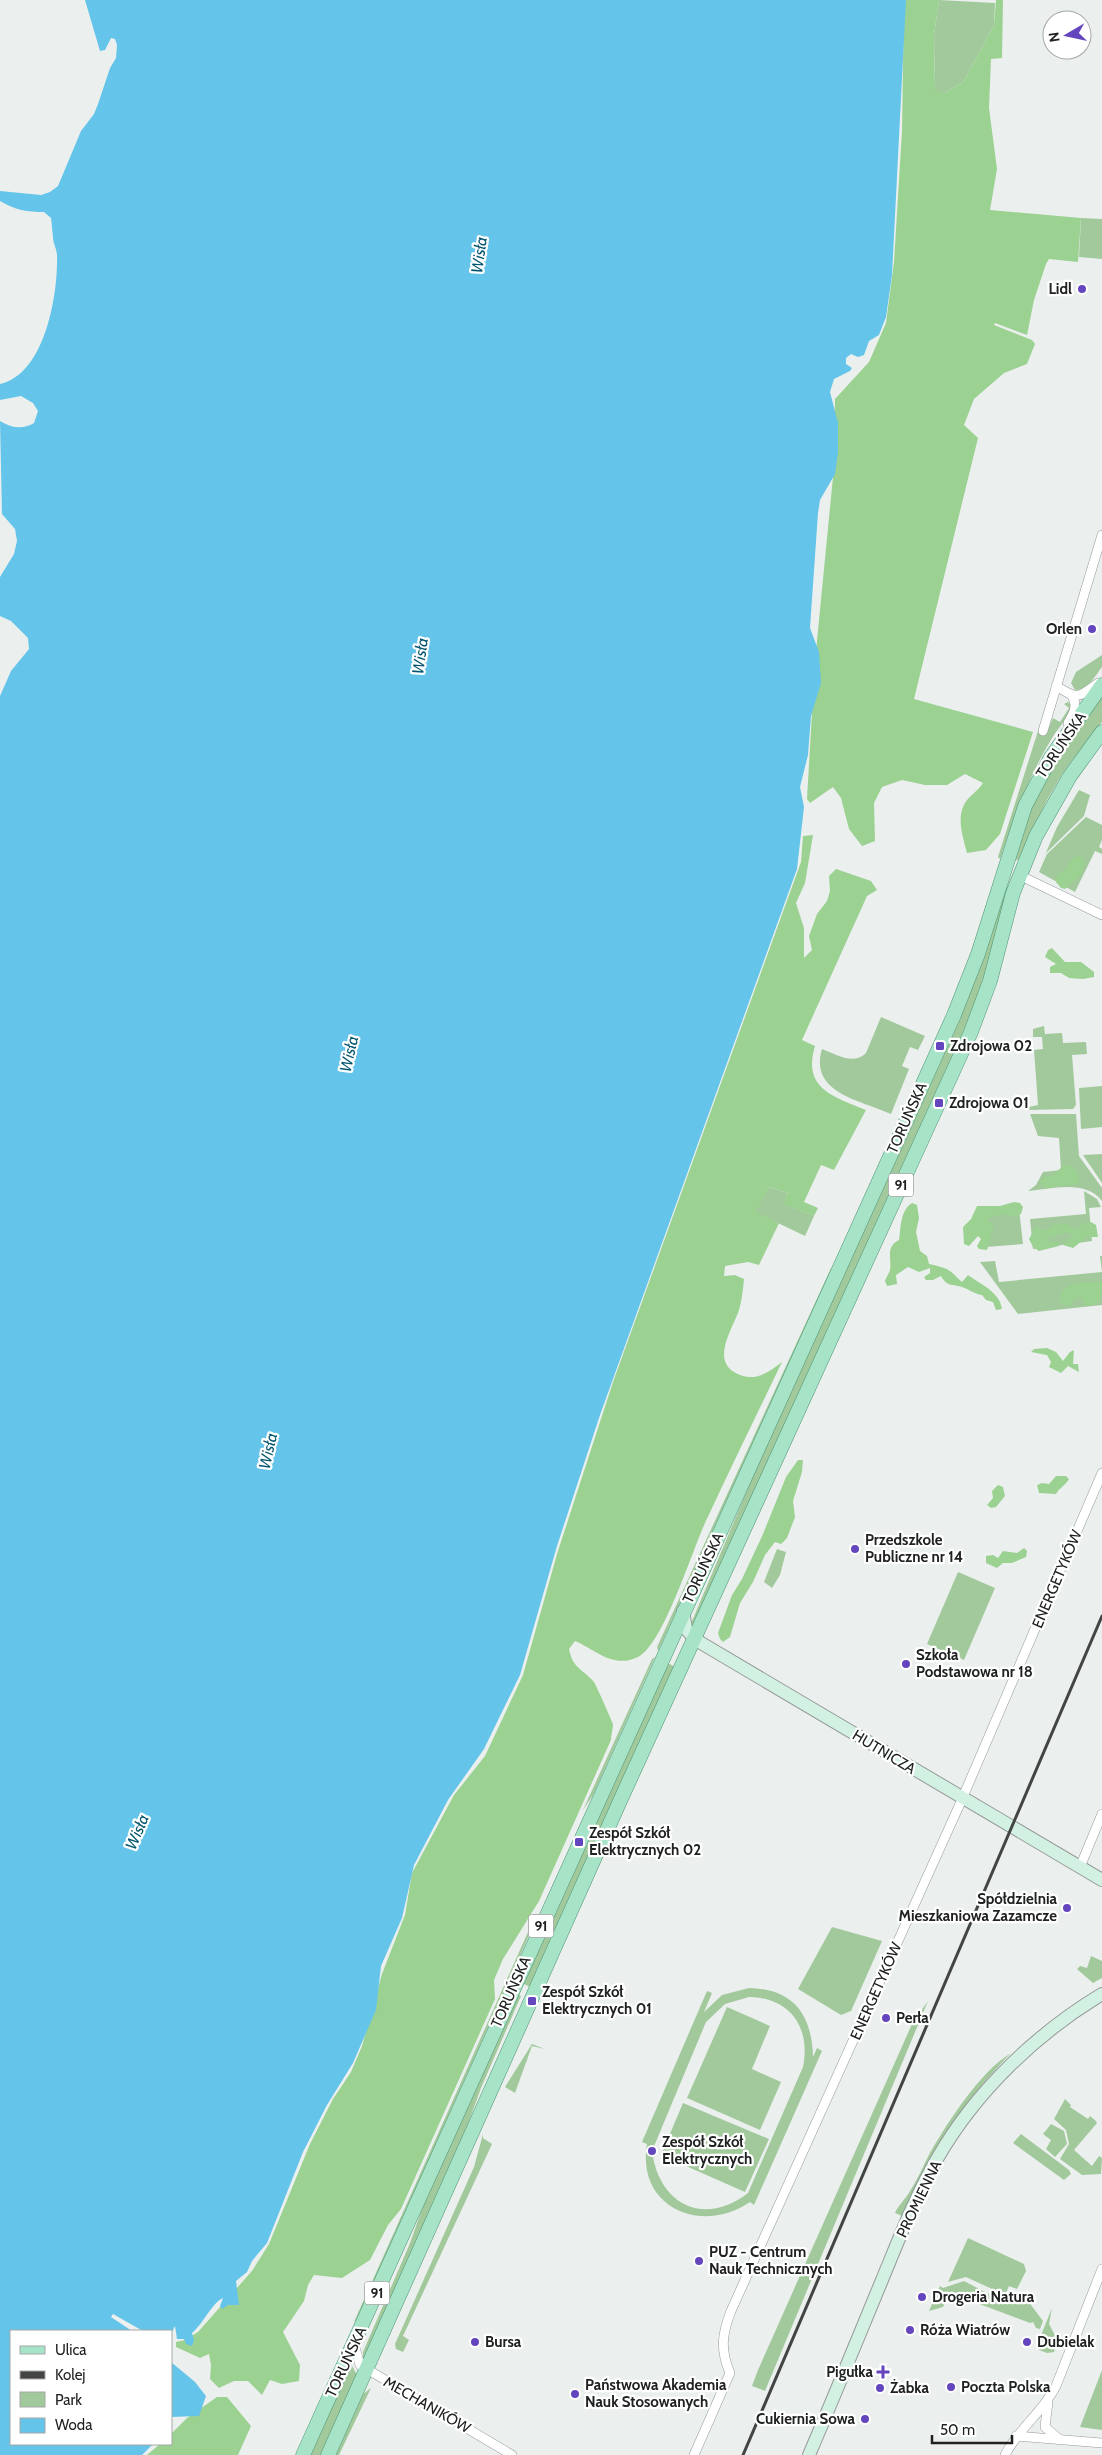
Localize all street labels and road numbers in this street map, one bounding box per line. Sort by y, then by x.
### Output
street label: TORUŃSKA [1031,707,1090,782]
street label: TORUŃSKA [882,1078,931,1156]
road number: 91 [888,1174,914,1196]
street label: ENERGETYKÓW [1027,1526,1086,1631]
street label: TORUŃSKA [678,1529,728,1606]
street label: HUTNICZA [849,1726,920,1778]
road number: 91 [528,1914,554,1938]
street label: ENERGETYKÓW [846,1938,906,2043]
street label: TORUŃSKA [486,1952,535,2030]
street label: PROMIENNA [893,2157,946,2241]
road number: 91 [364,2282,390,2304]
street label: TORUŃSKA [321,2323,371,2400]
street label: MECHANIKÓW [380,2372,475,2438]

